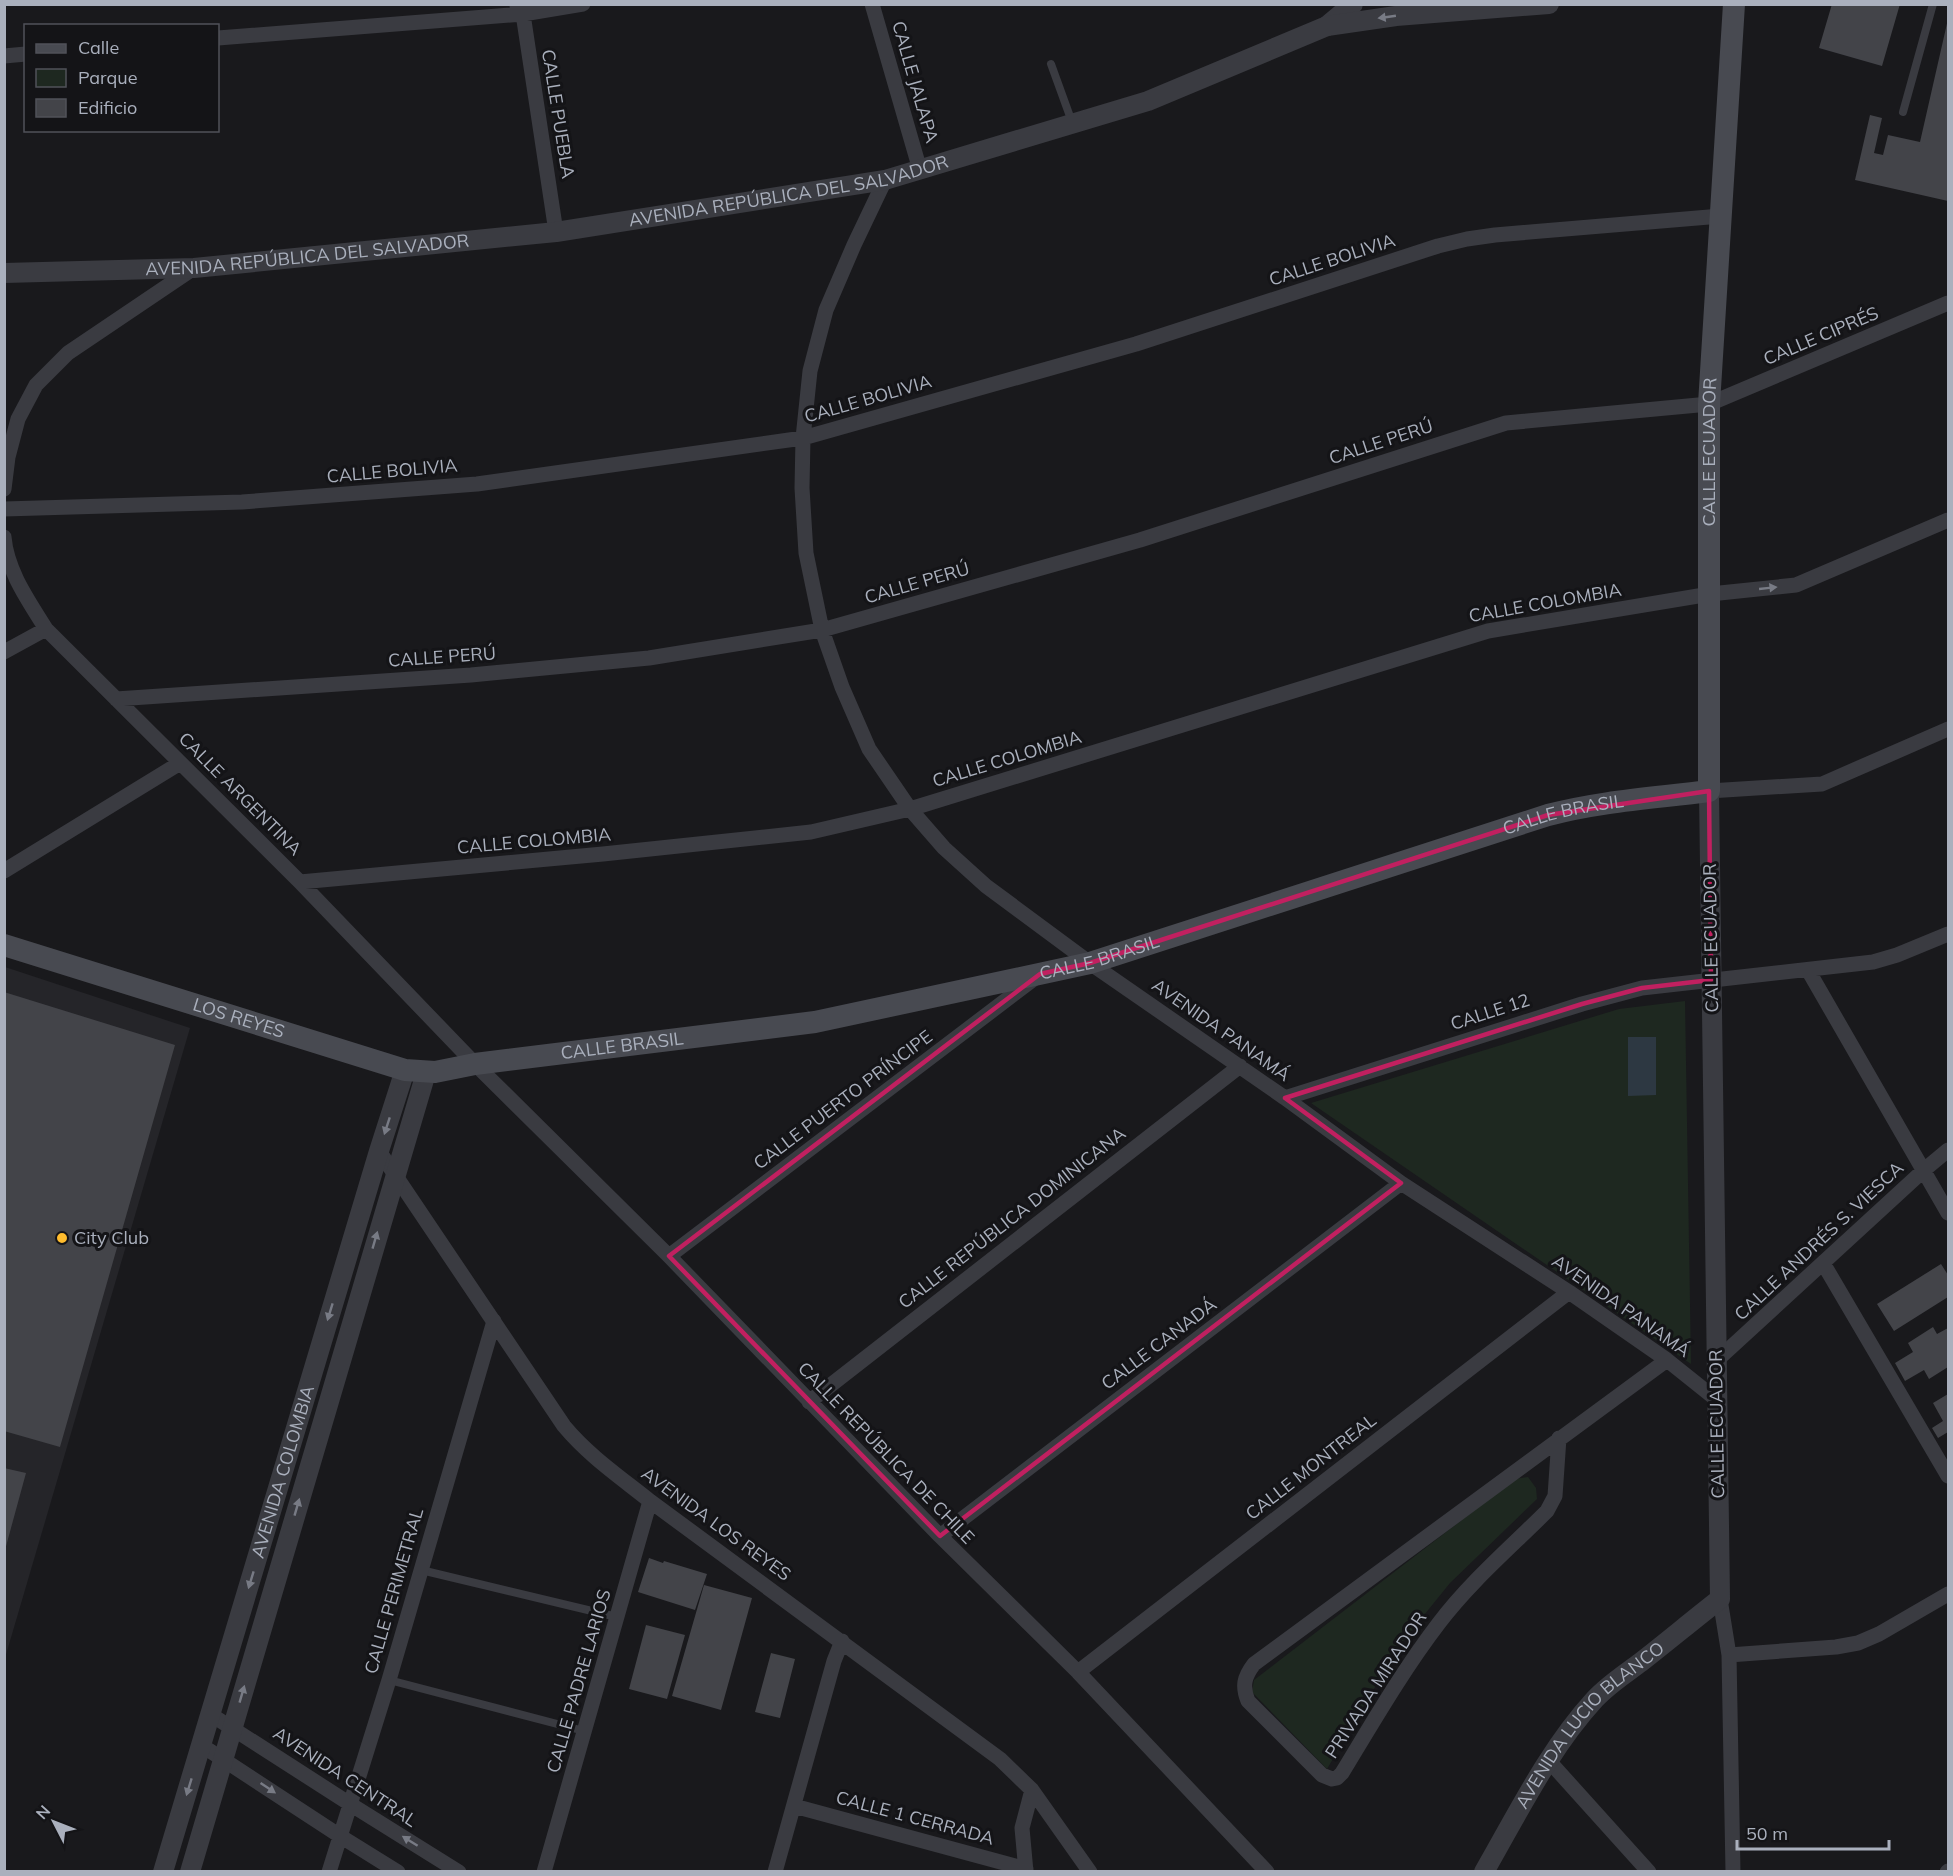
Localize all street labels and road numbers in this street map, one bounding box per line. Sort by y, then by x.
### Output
street label: CALLE JALAPA [887,18,944,145]
street label: CALLE PUEBLA [537,48,580,180]
street label: AVENIDA REPÚBLICA DEL SALVADOR [627,150,951,231]
street label: CALLE BOLIVIA [1266,228,1398,291]
street label: AVENIDA REPÚBLICA DEL SALVADOR [145,229,470,280]
street label: CALLE CIPRÉS [1760,301,1882,370]
street label: CALLE BOLIVIA [802,369,934,428]
street label: CALLE ECUADOR [1697,377,1722,527]
street label: CALLE PERÚ [1326,414,1436,469]
street label: CALLE BOLIVIA [326,453,458,488]
street label: CALLE PERÚ [862,557,972,608]
street label: CALLE COLOMBIA [1467,578,1623,627]
street label: CALLE PERÚ [387,641,497,672]
street label: CALLE COLOMBIA [930,725,1084,792]
street label: CALLE ARGENTINA [174,727,307,860]
street label: CALLE BRASIL [1500,789,1625,840]
street label: CALLE COLOMBIA [456,822,612,859]
street label: CALLE ECUADOR [1698,863,1723,1013]
street label: CALLE BRASIL [1037,929,1162,985]
street label: AVENIDA PANAMÁ [1148,973,1295,1086]
street label: CALLE 12 [1447,988,1532,1035]
street label: LOS REYES [190,993,288,1043]
street label: CALLE PUERTO PRÍNCIPE [749,1025,937,1174]
street label: CALLE BRASIL [559,1026,685,1064]
street label: CALLE REPÚBLICA DOMINICANA [893,1122,1130,1314]
street label: CALLE ANDRÉS S. VIESCA [1729,1156,1908,1325]
street label: AVENIDA PANAMÁ [1548,1249,1695,1362]
street label: CALLE CANADÁ [1096,1293,1221,1394]
street label: CALLE ECUADOR [1704,1349,1729,1499]
street label: CALLE REPÚBLICA DE CHILE [793,1357,980,1549]
street label: AVENIDA COLOMBIA [246,1382,319,1561]
street label: CALLE MONTREAL [1241,1408,1381,1525]
street label: AVENIDA LOS REYES [637,1462,796,1586]
street label: CALLE PERIMETRAL [359,1505,428,1676]
street label: CALLE PADRE LARIOS [541,1586,616,1775]
street label: PRIVADA MIRADOR [1320,1607,1432,1762]
street label: AVENIDA LUCIO BLANCO [1510,1636,1669,1813]
street label: AVENIDA CENTRAL [269,1721,422,1832]
street label: CALLE 1 CERRADA [833,1785,997,1850]

